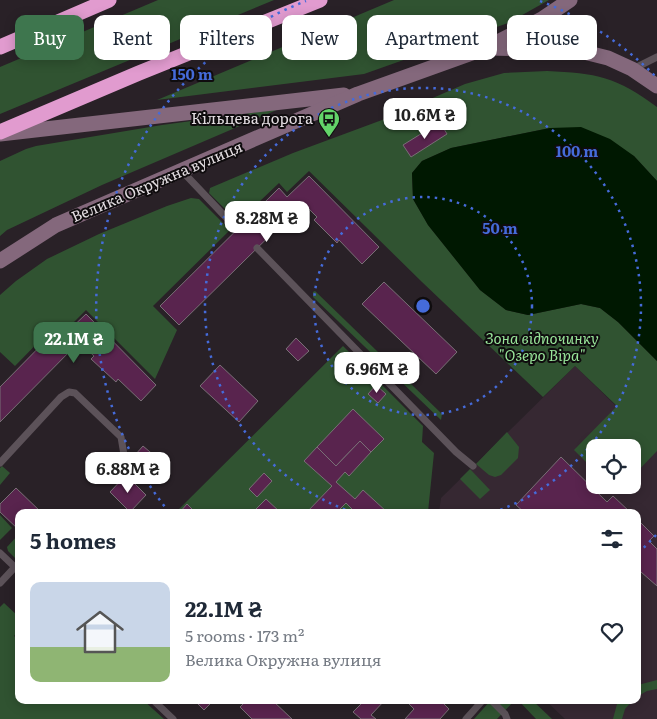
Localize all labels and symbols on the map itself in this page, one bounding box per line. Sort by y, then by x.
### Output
text: 150 m [171,62,213,85]
pin: 10.6M ₴ [379,98,471,140]
place label: Кільцева дорога [191,106,314,129]
bus stop icon: Кільцева дорога [317,107,341,138]
street label: Велика Окружна вулиця [67,134,246,227]
text: 100 m [556,139,598,162]
pin: 8.28M ₴ [221,200,313,243]
text: 50 m [482,216,518,239]
centre of rings [414,297,432,315]
pin: 22.1M ₴ [28,322,120,364]
park label: Зона відпочинку "Озеро Віра" [485,326,599,366]
pin: 6.96M ₴ [331,352,423,394]
pin: 6.88M ₴ [82,452,174,494]

